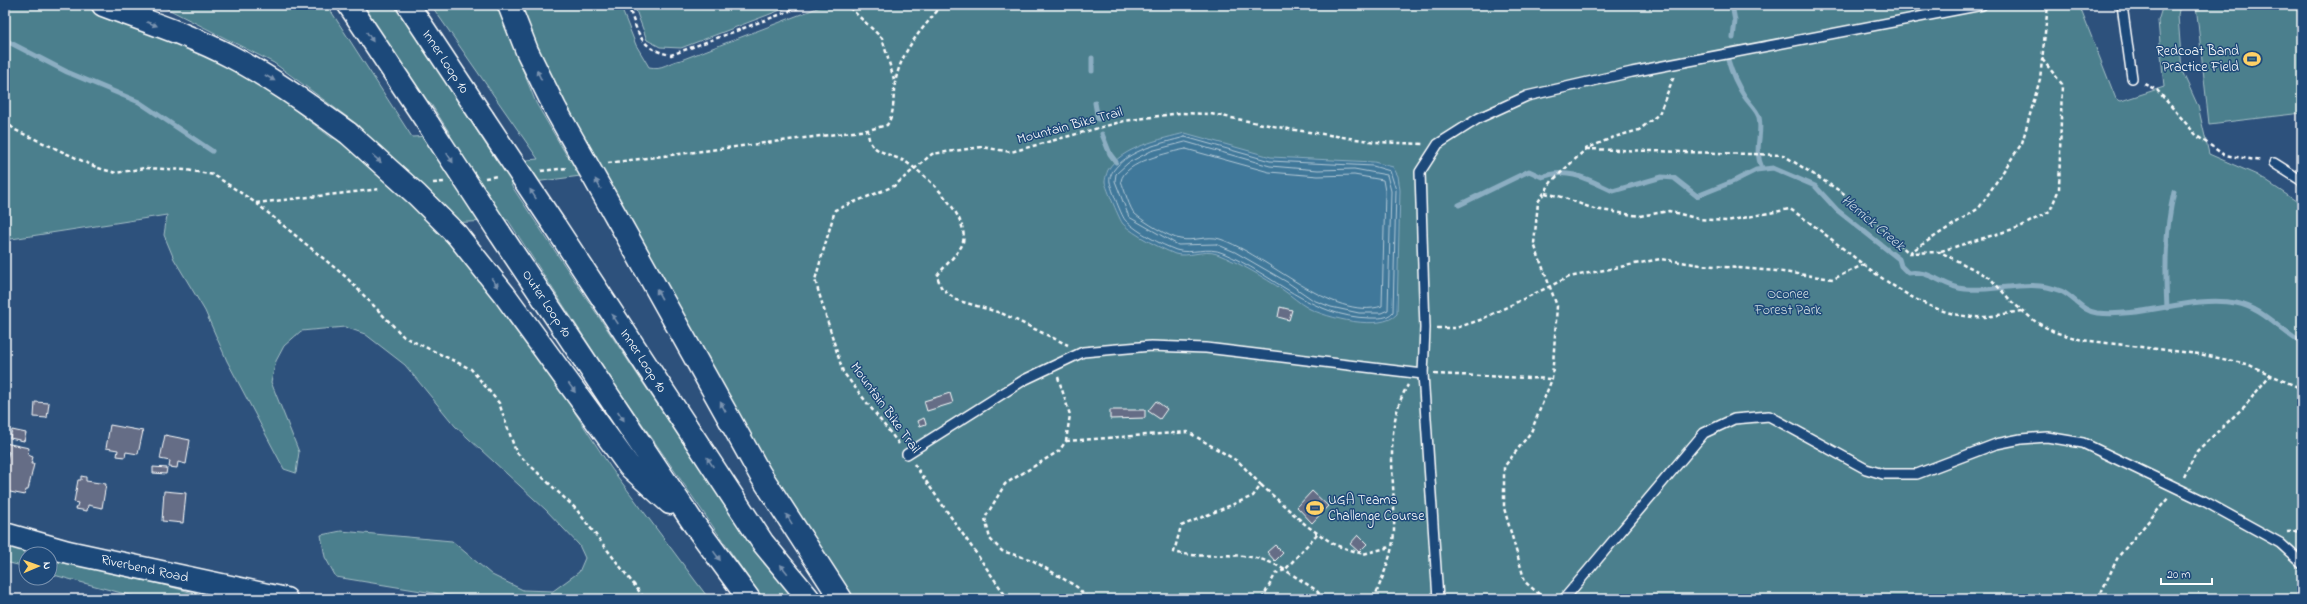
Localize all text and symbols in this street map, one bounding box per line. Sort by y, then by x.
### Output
one-way arrow [147,22,159,28]
street label: Inner Loop 10 [417,26,474,98]
one-way arrow [366,32,374,43]
place label: Redcoat Band Practice Field [2156,41,2239,78]
sports icon: Redcoat Band Practice Field [2242,49,2262,69]
one-way arrow [536,69,542,80]
one-way arrow [264,75,276,82]
street label: Mountain Bike Trail [1015,102,1125,150]
one-way arrow [446,152,454,163]
one-way arrow [371,155,382,164]
one-way arrow [594,178,601,190]
one-way arrow [529,188,537,199]
water label: Herrick Creek [1836,190,1911,257]
street label: Outer Loop 10 [517,266,577,342]
one-way arrow [491,277,500,288]
park label: Oconee Forest Park [1754,284,1822,321]
one-way arrow [656,288,663,300]
one-way arrow [611,313,619,324]
street label: Inner Loop 10 [615,324,672,397]
street label: Mountain Bike Trail [845,358,925,458]
one-way arrow [568,383,576,393]
one-way arrow [720,401,726,413]
one-way arrow [617,410,625,421]
one-way arrow [706,457,714,467]
place label: UGA Teams Challenge Course [1328,490,1425,528]
sports icon: UGA Teams Challenge Course [1305,498,1325,518]
one-way arrow [785,514,793,524]
north arrow [18,546,58,586]
street label: Riverbend Road [99,549,191,588]
one-way arrow [713,550,721,561]
scale bar [2161,560,2212,586]
text: N [39,562,55,570]
one-way arrow [780,563,789,574]
text: 20 m [2167,566,2190,584]

